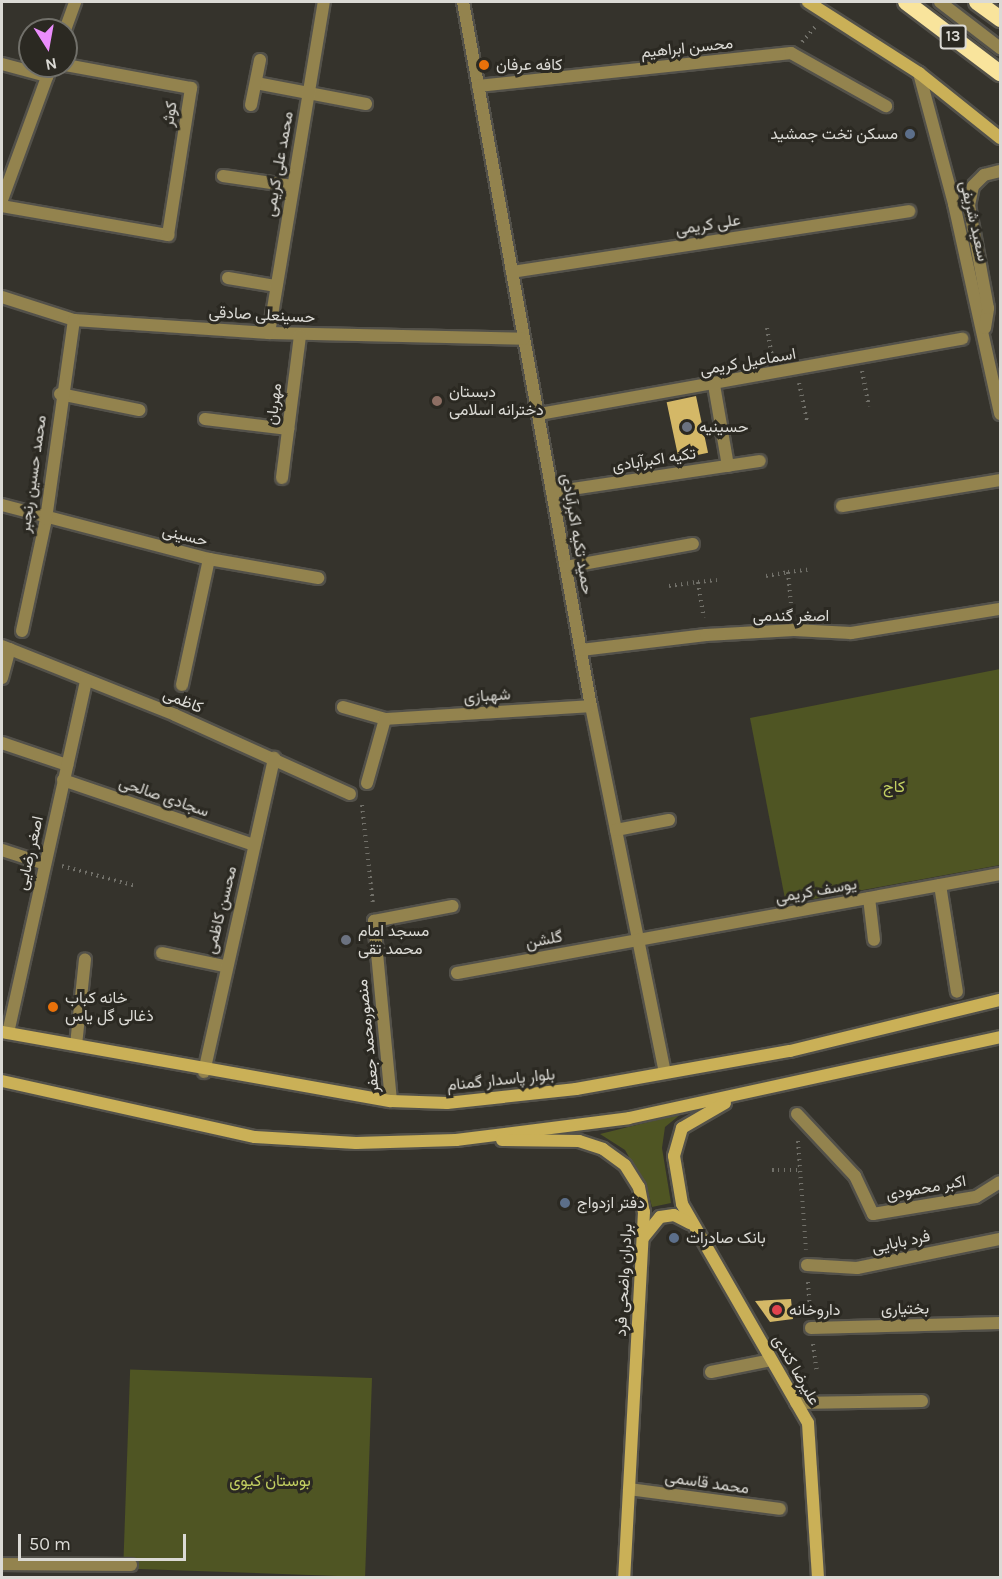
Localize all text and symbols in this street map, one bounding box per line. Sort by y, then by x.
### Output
north arrow [18,18,78,78]
road number: 13 [940,25,966,49]
street label: محسن ابراهیم [640,34,734,62]
text: N [44,54,59,75]
place label: کافه عرفان [496,55,562,75]
marker: کافه عرفان [477,58,491,72]
street label: کوثر [159,100,181,128]
street label: محمد علی کریمی [260,110,298,218]
place label: مسکن تخت جمشید [770,124,898,144]
marker: مسکن تخت جمشید [903,127,917,141]
street label: سعید شریفی [955,179,993,263]
street label: علی کریمی [674,210,742,240]
street label: حسینعلی صادقی [208,303,316,327]
street label: اسماعیل کریمی [699,344,797,380]
street label: مهربان [262,382,286,426]
place label: دبستان دخترانه اسلامی [449,382,544,420]
marker: دبستان دخترانه اسلامی [430,394,444,408]
street label: محمد حسین رنجبر [15,414,51,534]
place label: حسینیه [699,417,749,437]
marker: حسینیه [680,420,694,434]
street label: تکیه اکبرآبادی [611,444,697,476]
street label: حمید تکیه اکبرآبادی [557,472,597,596]
street label: حسینی [160,521,210,551]
street label: اصغر گندمی [753,606,829,626]
street label: کاظمی [160,684,206,718]
street label: شهبازی [463,685,511,707]
street label: سجادی صالحی [116,773,212,821]
park label: کاج [883,777,905,797]
street label: اصغر رضایی [12,814,48,892]
street label: محسن کاظمی [201,864,241,956]
street label: یوسف کریمی [774,874,858,908]
place label: مسجد امام محمد تقی [358,921,429,959]
street label: گلشن [524,927,564,953]
marker: مسجد امام محمد تقی [339,933,353,947]
street label: منصورمحمد جعفر [352,978,384,1094]
place label: خانه کباب ذغالی گل یاس [65,988,154,1026]
marker: خانه کباب ذغالی گل یاس [46,1000,60,1014]
street label: بلوار پاسدار گمنام [446,1065,556,1095]
street label: اکبر محمودی [884,1172,968,1204]
place label: دفتر ازدواج [577,1193,645,1213]
marker: دفتر ازدواج [558,1196,572,1210]
street label: برادران واضحی فرد [611,1223,637,1337]
street label: فرد بابایی [870,1226,932,1258]
place label: بانک صادرات [686,1228,766,1248]
marker: بانک صادرات [667,1231,681,1245]
street label: بختیاری [881,1299,929,1319]
place label: داروخانه [789,1300,840,1320]
marker: داروخانه [770,1303,784,1317]
street label: علیرضا کندی [768,1331,824,1409]
street label: محمد قاسمی [664,1468,750,1498]
park label: بوستان کیوی [229,1471,311,1491]
scale bar [21,1522,189,1560]
text: 50 m [29,1533,71,1555]

